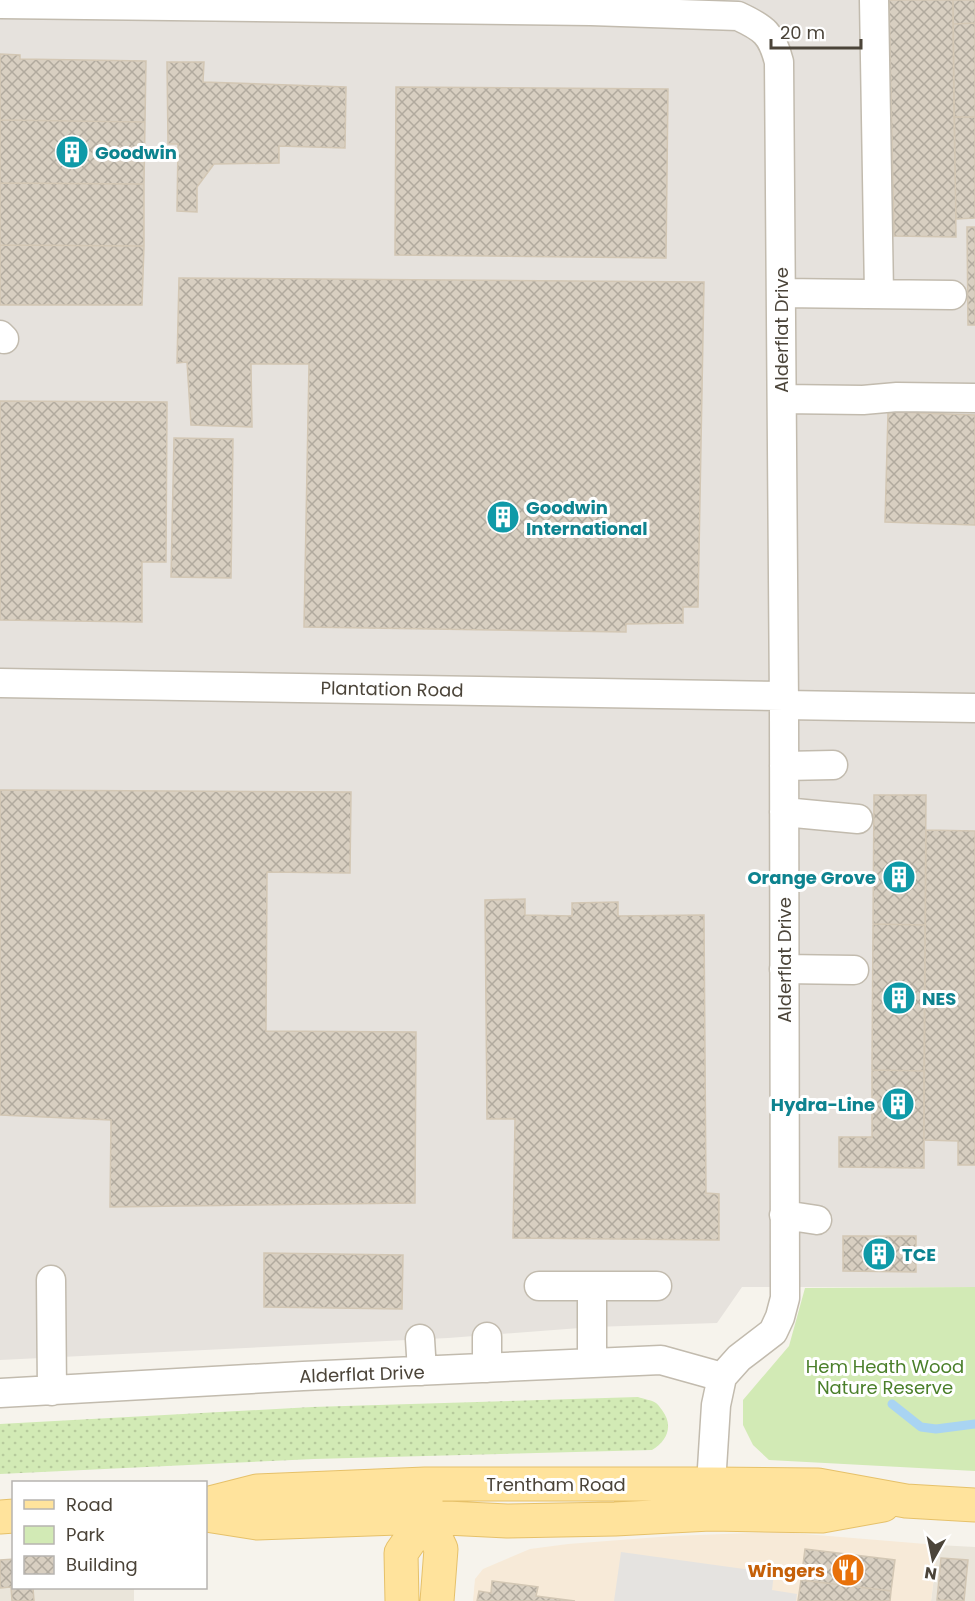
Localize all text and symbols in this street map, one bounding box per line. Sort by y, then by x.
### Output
scale bar [771,12,861,50]
text: 20 m [780,20,825,45]
building icon: Goodwin [54,134,90,170]
place label: Goodwin [95,140,177,165]
street label: Alderflat Drive [769,267,794,393]
place label: Goodwin International [526,495,648,541]
building icon: Goodwin International [485,499,521,535]
street label: Plantation Road [320,675,464,703]
building icon: Orange Grove [881,859,917,895]
place label: Orange Grove [747,865,876,890]
street label: Alderflat Drive [772,897,797,1023]
building icon: NES [881,980,917,1016]
place label: NES [922,986,956,1011]
building icon: Hydra-Line [880,1086,916,1122]
place label: Hydra-Line [771,1092,875,1117]
building icon: TCE [861,1236,897,1272]
place label: TCE [902,1242,936,1267]
park label: Hem Heath Wood Nature Reserve [806,1354,964,1400]
street label: Alderflat Drive [299,1359,425,1389]
street label: Trentham Road [486,1472,626,1497]
legend [12,1481,207,1589]
text: Road [66,1492,113,1517]
text: Park [66,1522,105,1547]
north arrow [903,1529,963,1589]
text: Building [66,1552,138,1577]
restaurant icon: Wingers [830,1552,866,1588]
place label: Wingers [748,1558,825,1583]
text: N [923,1561,938,1586]

